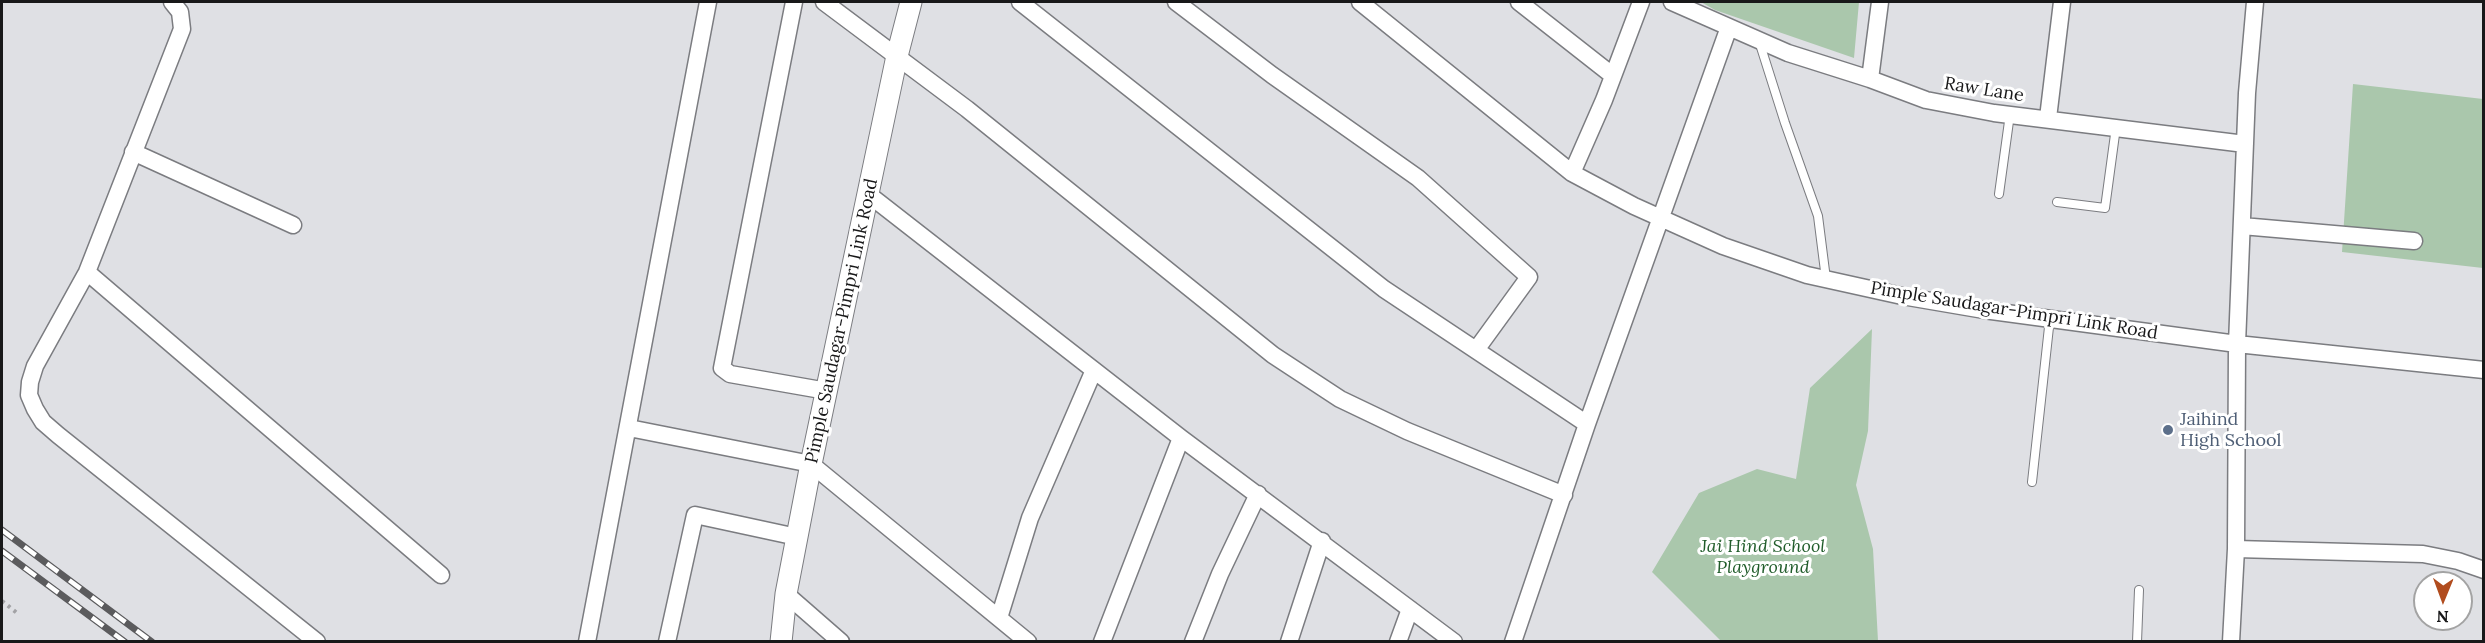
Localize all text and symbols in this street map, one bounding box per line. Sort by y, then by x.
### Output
street label: Raw Lane [1943,73,2025,107]
street label: Pimple Saudagar-Pimpri Link Road [801,177,883,465]
street label: Pimple Saudagar-Pimpri Link Road [1869,278,2159,344]
place label: Jaihind High School [2180,409,2281,452]
marker: Jaihind High School [2161,423,2175,437]
park label: Jai Hind School Playground [1701,536,1825,578]
north arrow [2413,571,2473,631]
text: N [2436,607,2449,627]

